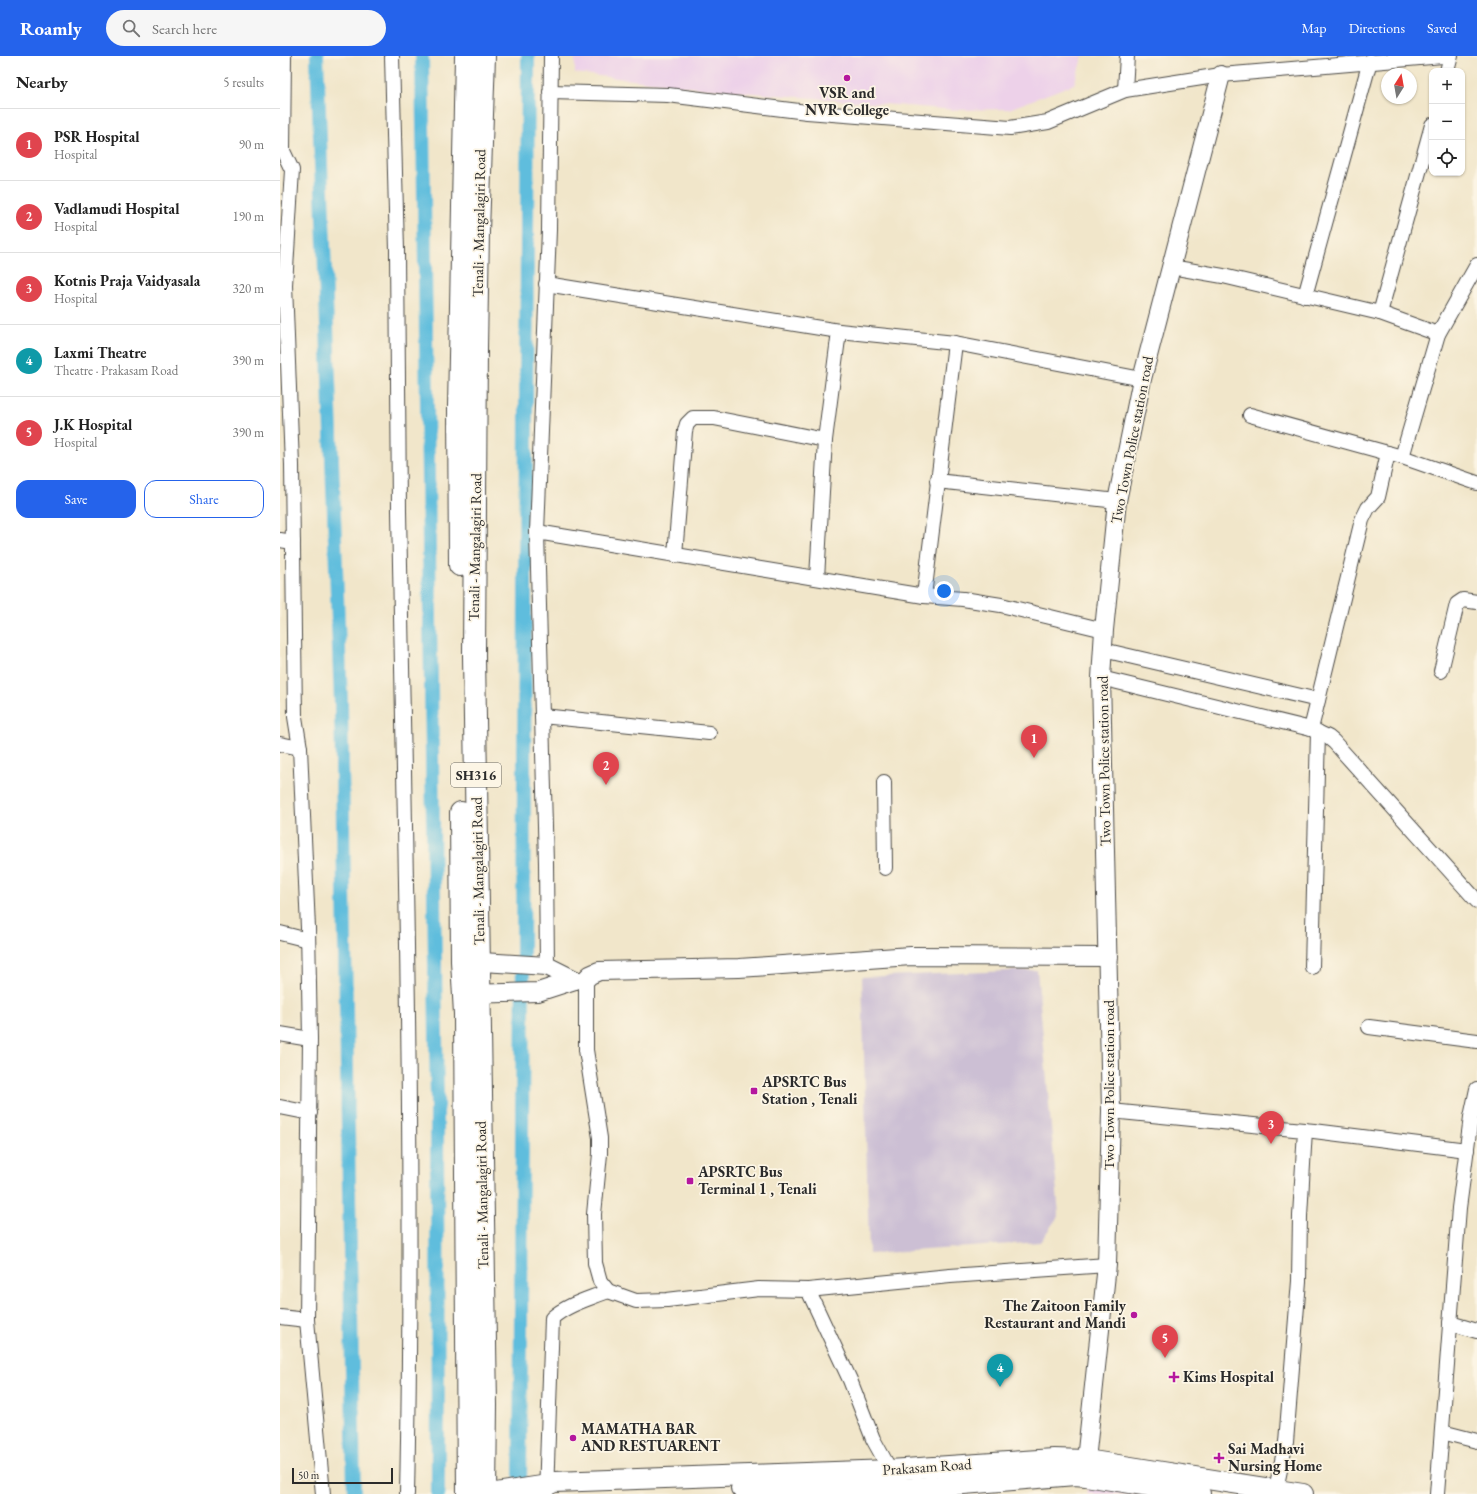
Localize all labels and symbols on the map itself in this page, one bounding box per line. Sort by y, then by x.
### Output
north arrow [1381,68,1417,104]
marker: VSR and NVR College [842,73,852,83]
place label: VSR and NVR College [805,83,889,119]
street label: Tenali - Mangalagiri Road [468,148,489,297]
street label: Two Town Police station road [1106,354,1157,525]
street label: Tenali - Mangalagiri Road [464,472,485,621]
your location [934,581,954,601]
street label: Two Town Police station road [1093,675,1114,846]
pin: 1 [1021,725,1047,758]
pin: 2 [593,752,619,785]
road number: SH316 [451,763,501,787]
street label: Tenali - Mangalagiri Road [467,796,488,945]
street label: Two Town Police station road [1099,999,1118,1170]
place label: APSRTC Bus Station , Tenali [761,1072,858,1108]
marker: APSRTC Bus Station , Tenali [749,1086,759,1096]
pin: 3 [1258,1111,1284,1144]
street label: Tenali - Mangalagiri Road [471,1120,492,1269]
place label: APSRTC Bus Terminal 1 , Tenali [697,1162,817,1198]
marker: APSRTC Bus Terminal 1 , Tenali [685,1176,695,1186]
place label: The Zaitoon Family Restaurant and Mandi [984,1296,1127,1332]
marker: The Zaitoon Family Restaurant and Mandi [1129,1310,1139,1320]
pin: 5 [1152,1325,1178,1358]
pin: 4 [987,1354,1013,1387]
place label: Kims Hospital [1183,1367,1275,1386]
marker: Kims Hospital [1168,1371,1180,1383]
place label: MAMATHA BAR AND RESTUARENT [580,1419,721,1455]
marker: MAMATHA BAR AND RESTUARENT [568,1433,578,1443]
place label: Sai Madhavi Nursing Home [1228,1439,1322,1475]
marker: Sai Madhavi Nursing Home [1213,1452,1225,1464]
street label: Prakasam Road [882,1454,973,1479]
scale bar [292,1466,393,1485]

